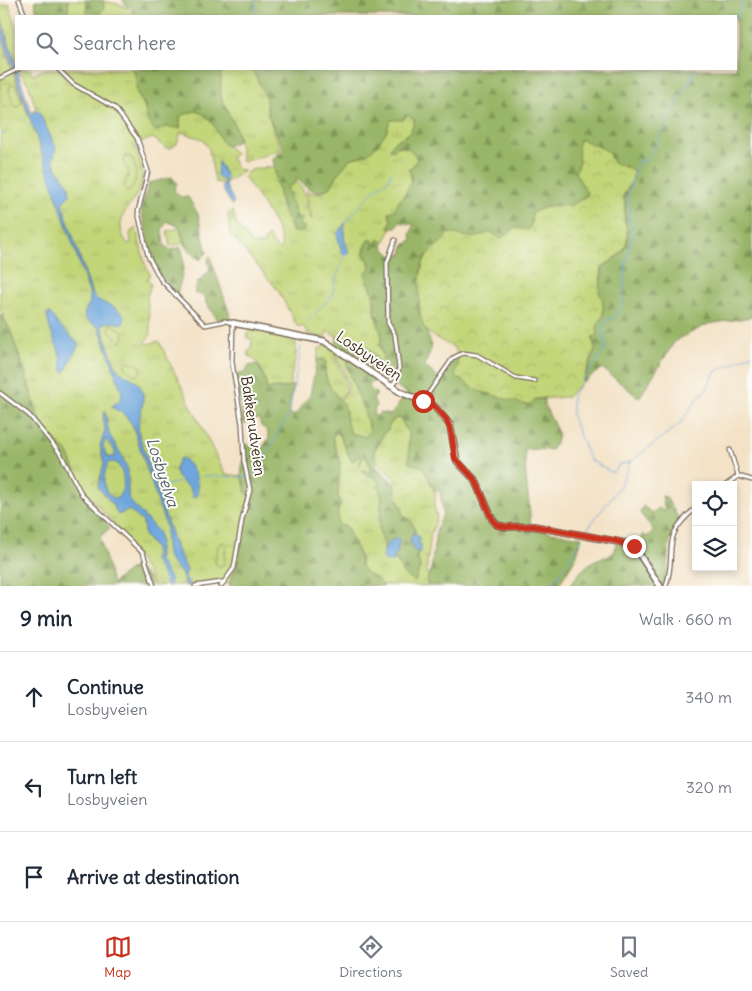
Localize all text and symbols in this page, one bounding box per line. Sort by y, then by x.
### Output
search box [15,15,737,70]
icon: search [33,29,61,57]
text: Search here [73,31,176,55]
street label: Losbyveien [333,327,406,385]
street label: Bakkerudveien [237,375,270,477]
route start [412,390,435,413]
water label: Losbyelva [142,435,184,510]
map controls [692,481,737,571]
button: locate [692,481,737,526]
button: layers [692,526,737,571]
route end [623,535,646,558]
text: 9 min [20,605,72,632]
text: Walk · 660 m [639,609,732,629]
text: Continue [67,675,144,699]
icon: ahead [20,683,48,711]
text: 340 m [685,687,732,707]
text: Losbyveien [67,699,148,719]
text: Turn left [67,765,137,789]
icon: left [20,773,48,801]
text: 320 m [686,777,732,797]
text: Losbyveien [67,789,148,809]
icon: arrive [20,863,48,891]
text: Arrive at destination [67,865,240,889]
tab: Map [104,933,132,981]
tab: Directions [339,933,402,981]
tab: Saved [610,933,648,981]

